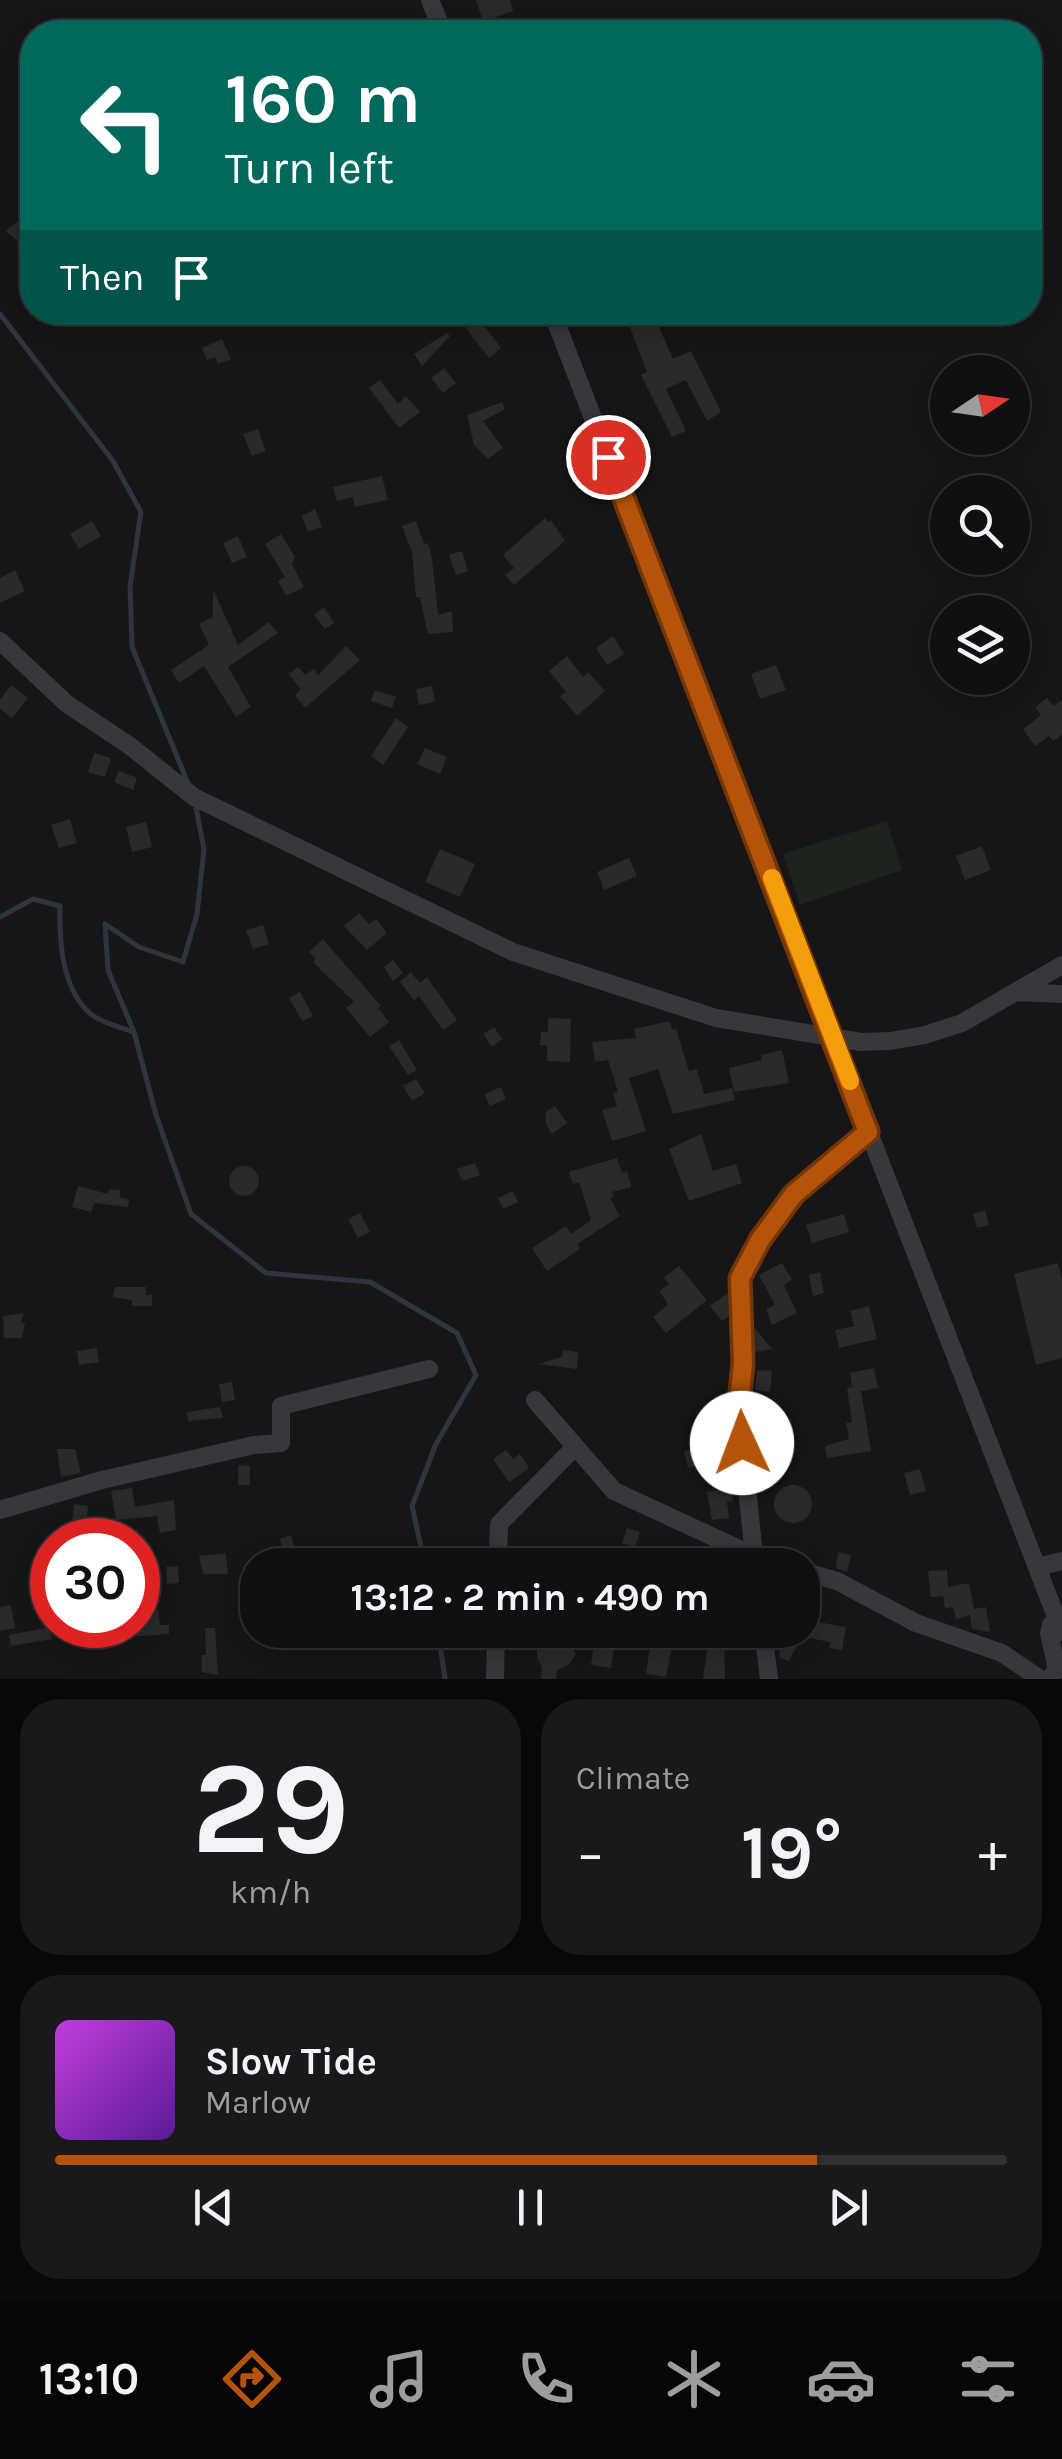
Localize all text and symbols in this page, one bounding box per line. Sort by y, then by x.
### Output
text: 160 m [225,58,421,140]
icon: left [60,60,190,190]
text: Turn left [225,142,394,194]
icon: arrive [164,250,219,305]
text: Then [60,255,144,300]
north arrow [930,355,1030,455]
map controls [930,355,1030,695]
pin [566,415,651,500]
icon: arrive [581,430,636,485]
button: search [930,475,1030,575]
button: layers [930,595,1030,695]
position arrow [690,1391,794,1495]
speed limit sign: 30 [30,1518,160,1648]
text: 13:12 · 2 min · 490 m [350,1575,710,1620]
text: 29 [192,1733,349,1885]
text: Climate [576,1760,690,1797]
text: 19° [741,1809,842,1897]
text: − [576,1821,605,1885]
text: + [978,1821,1007,1885]
text: km/h [230,1874,311,1911]
text: Slow Tide [205,2039,377,2084]
text: Marlow [205,2084,311,2121]
icon: previous [186,2180,241,2235]
icon: pause [503,2180,558,2235]
icon: next [821,2180,876,2235]
icon: directions [217,2344,287,2414]
icon: music [364,2344,434,2414]
icon: phone [511,2344,581,2414]
icon: climate [659,2344,729,2414]
icon: car [806,2344,876,2414]
icon: filters [953,2344,1023,2414]
text: 13:10 [39,2353,139,2405]

